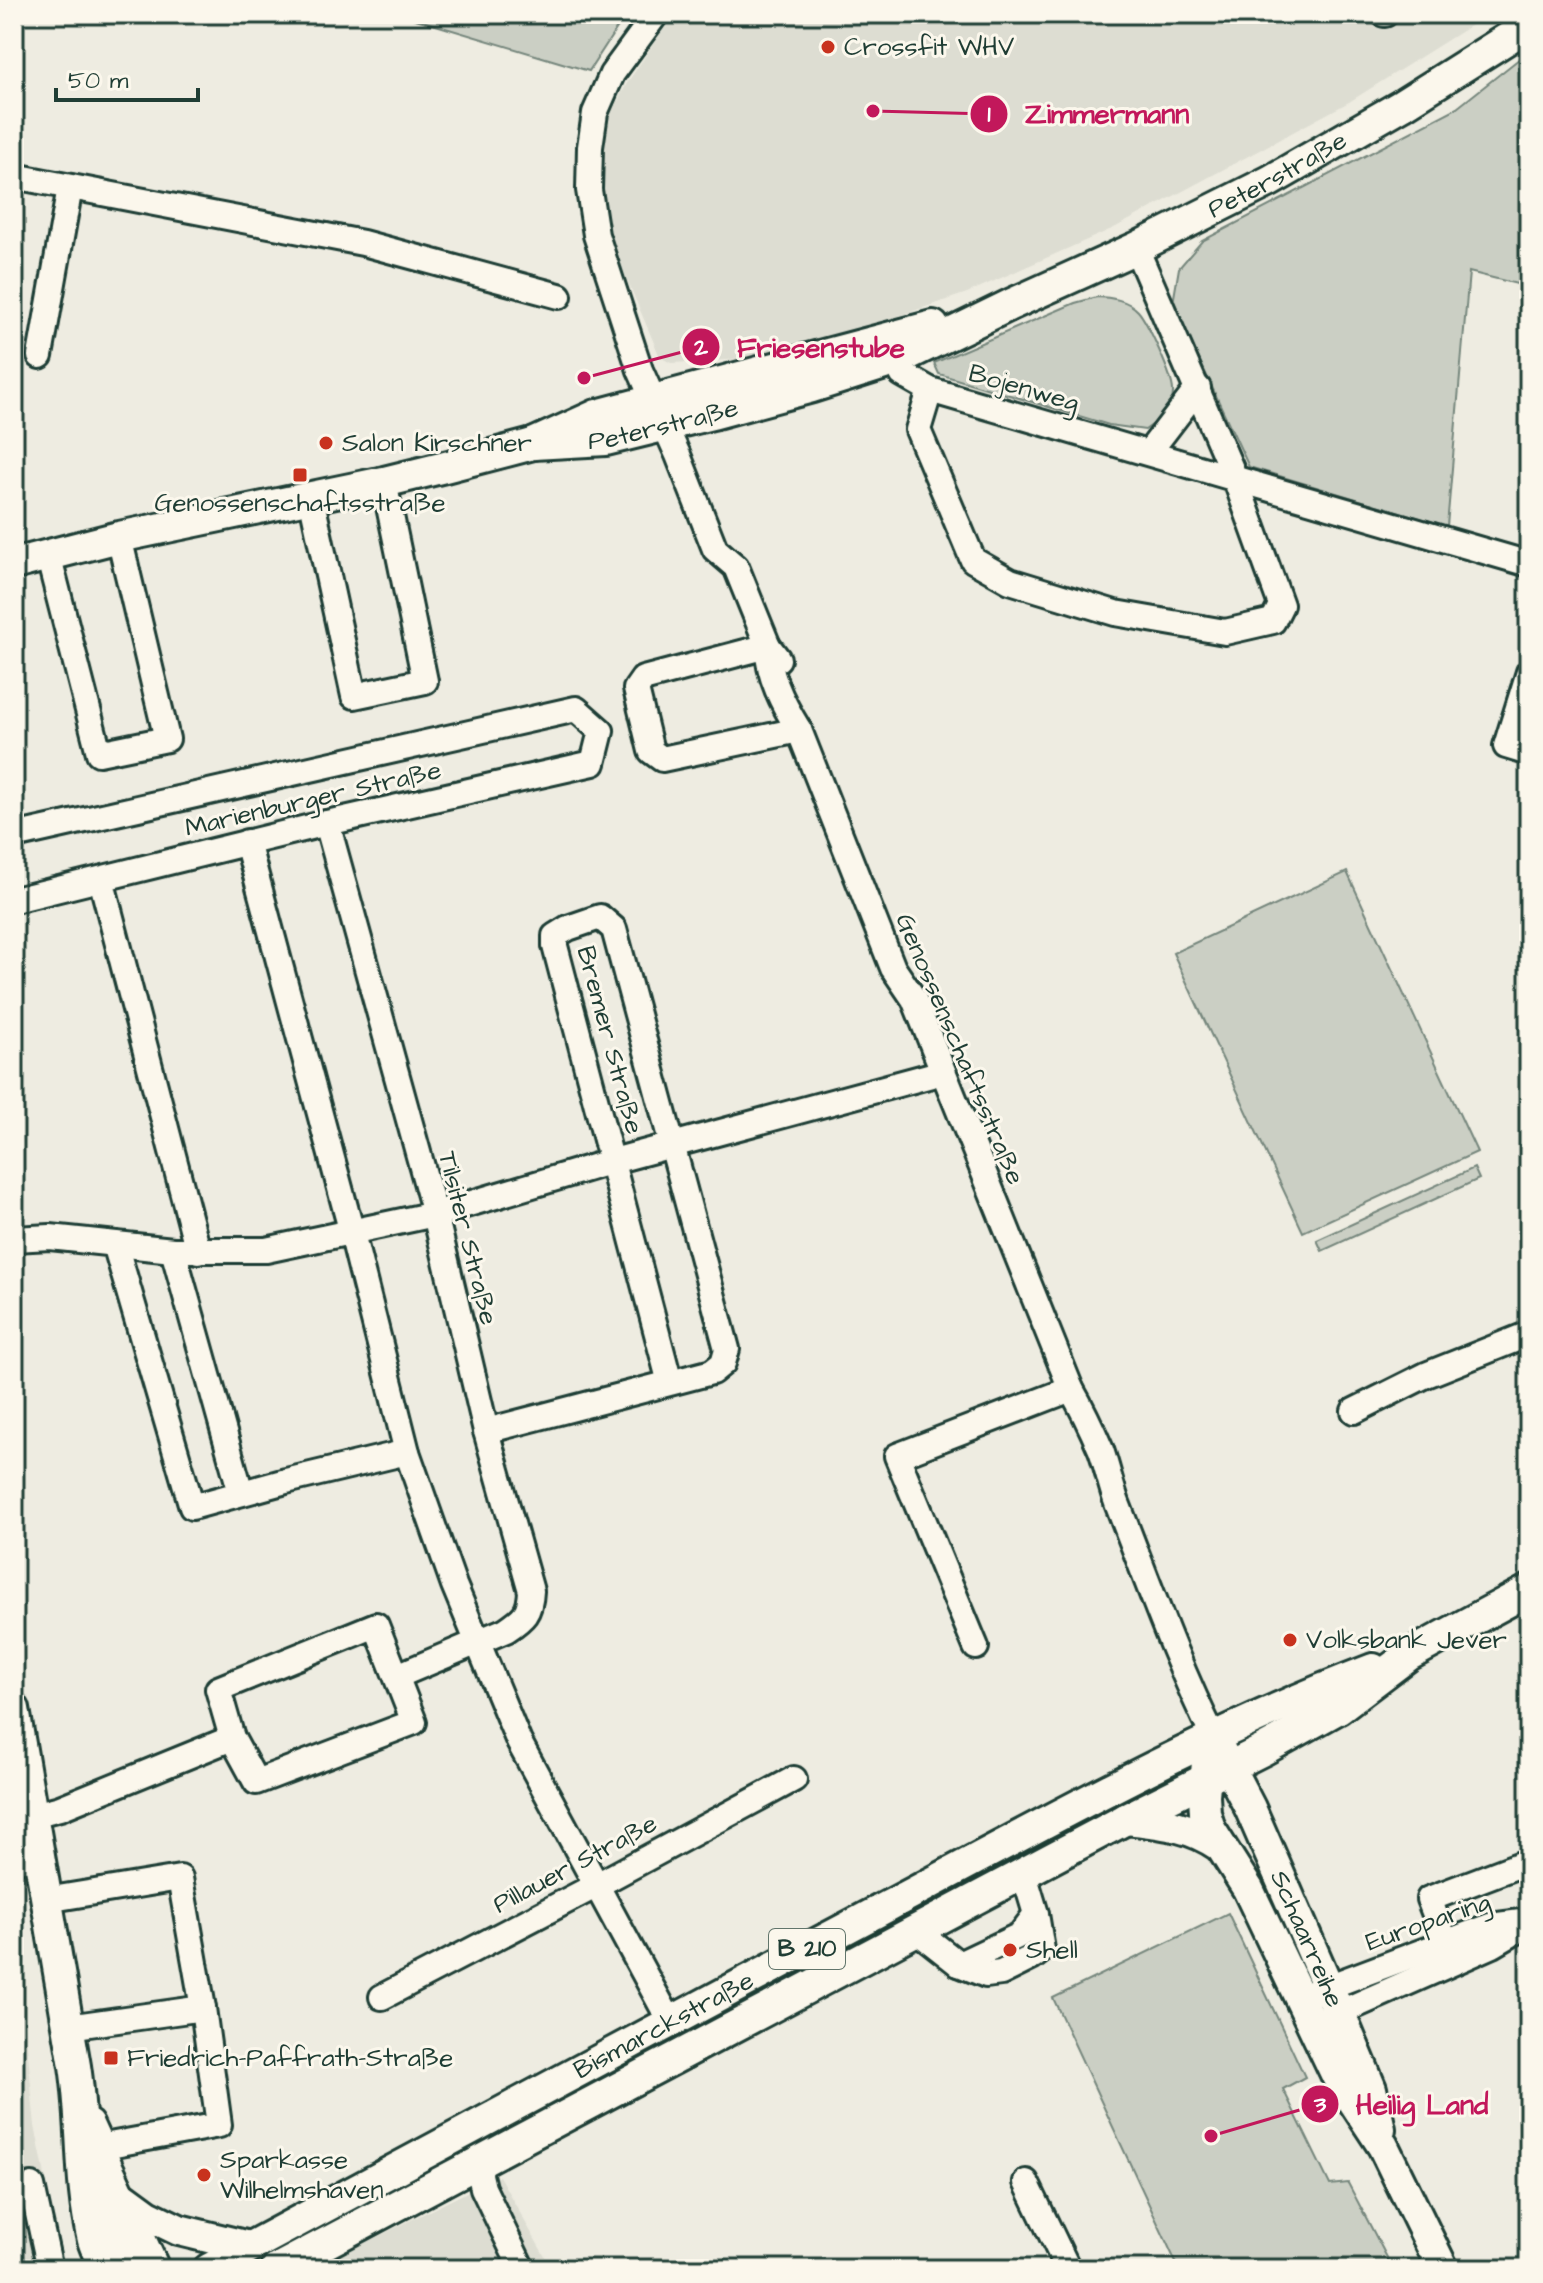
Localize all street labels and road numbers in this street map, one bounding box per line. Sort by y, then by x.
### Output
street label: Peterstraße [1202,123,1353,227]
street label: Bojenweg [964,355,1083,423]
street label: Peterstraße [587,390,742,459]
street label: Marienburger Straße [181,752,445,848]
street label: Genossenschaftsstraße [887,908,1033,1190]
street label: Bremer Straße [568,942,652,1138]
street label: Tilsiter Straße [429,1147,507,1329]
street label: Pillauer Straße [487,1806,663,1922]
street label: Schaarreihe [1261,1865,1353,2013]
street label: Europaring [1361,1884,1496,1962]
road number: B 210 [769,1929,845,1969]
street label: Bismarckstraße [567,1962,760,2088]

